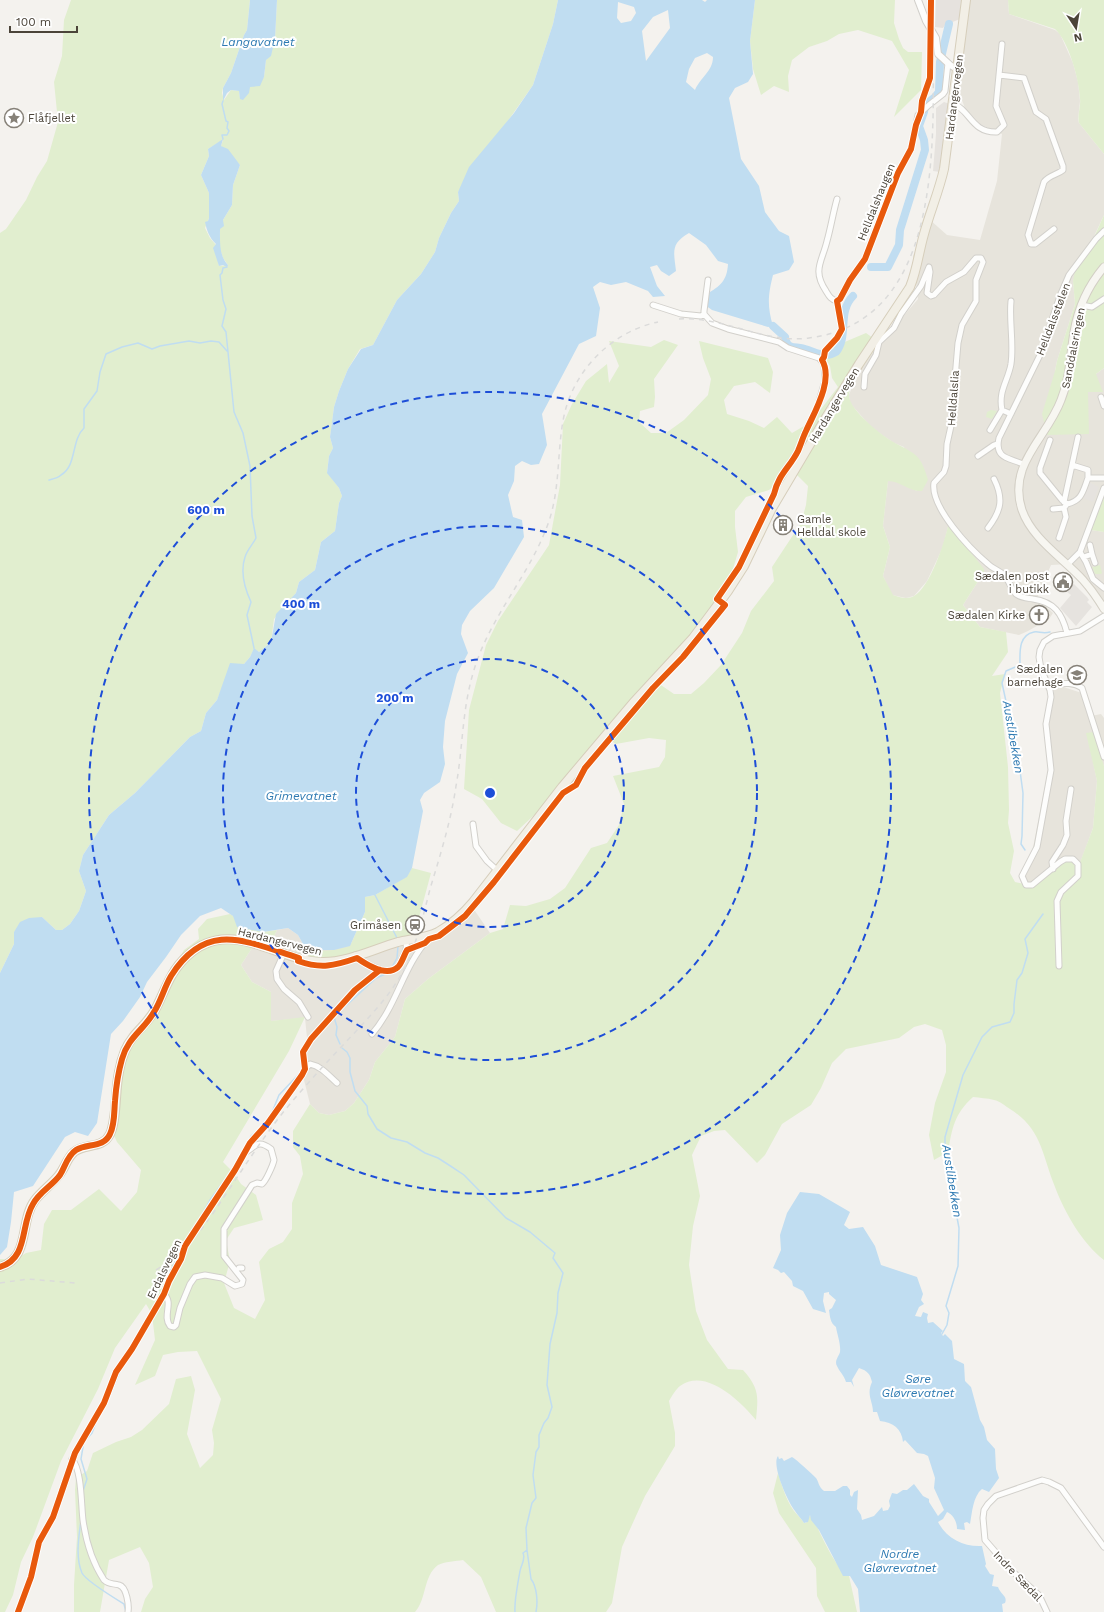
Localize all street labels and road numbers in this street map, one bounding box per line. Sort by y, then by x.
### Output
street label: Hardangervegen [943,53,966,141]
street label: Helldalshaugen [855,162,898,243]
street label: Helldalsstølen [1034,281,1073,357]
street label: Sanddalsringen [1059,306,1088,390]
street label: Hardangervegen [807,365,862,446]
street label: Helldalslia [945,370,962,426]
street label: Hardangervegen [236,925,323,958]
street label: Erdalsvegen [144,1237,184,1301]
street label: Indre Sædal [991,1549,1045,1605]

